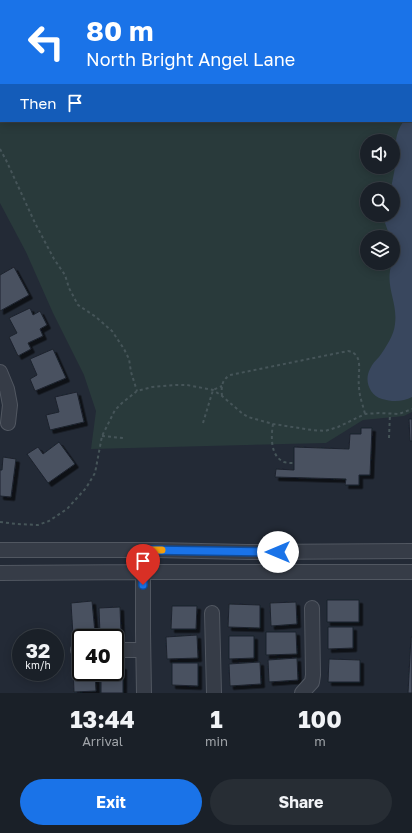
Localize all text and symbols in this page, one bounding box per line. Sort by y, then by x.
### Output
text: 80 m [86,14,154,47]
icon: left [20,16,72,68]
text: North Bright Angel Lane [86,48,295,70]
icon: arrive [64,92,86,114]
text: Then [20,94,56,112]
map controls [360,134,400,270]
button: sound [360,134,400,174]
button: search [360,182,400,222]
button: layers [360,230,400,270]
position arrow [257,531,299,573]
pin [126,544,160,585]
icon: arrive [132,550,154,572]
speed limit sign: 40 [72,629,124,681]
text: 32 [26,638,50,662]
text: km/h [25,659,51,671]
text: 13:44 [70,704,135,733]
text: 1 [210,704,223,733]
text: 100 [298,704,342,733]
text: Arrival [82,733,123,749]
text: min [205,733,228,749]
text: m [314,733,326,749]
button: Exit [20,779,202,825]
button: Share [210,779,392,825]

